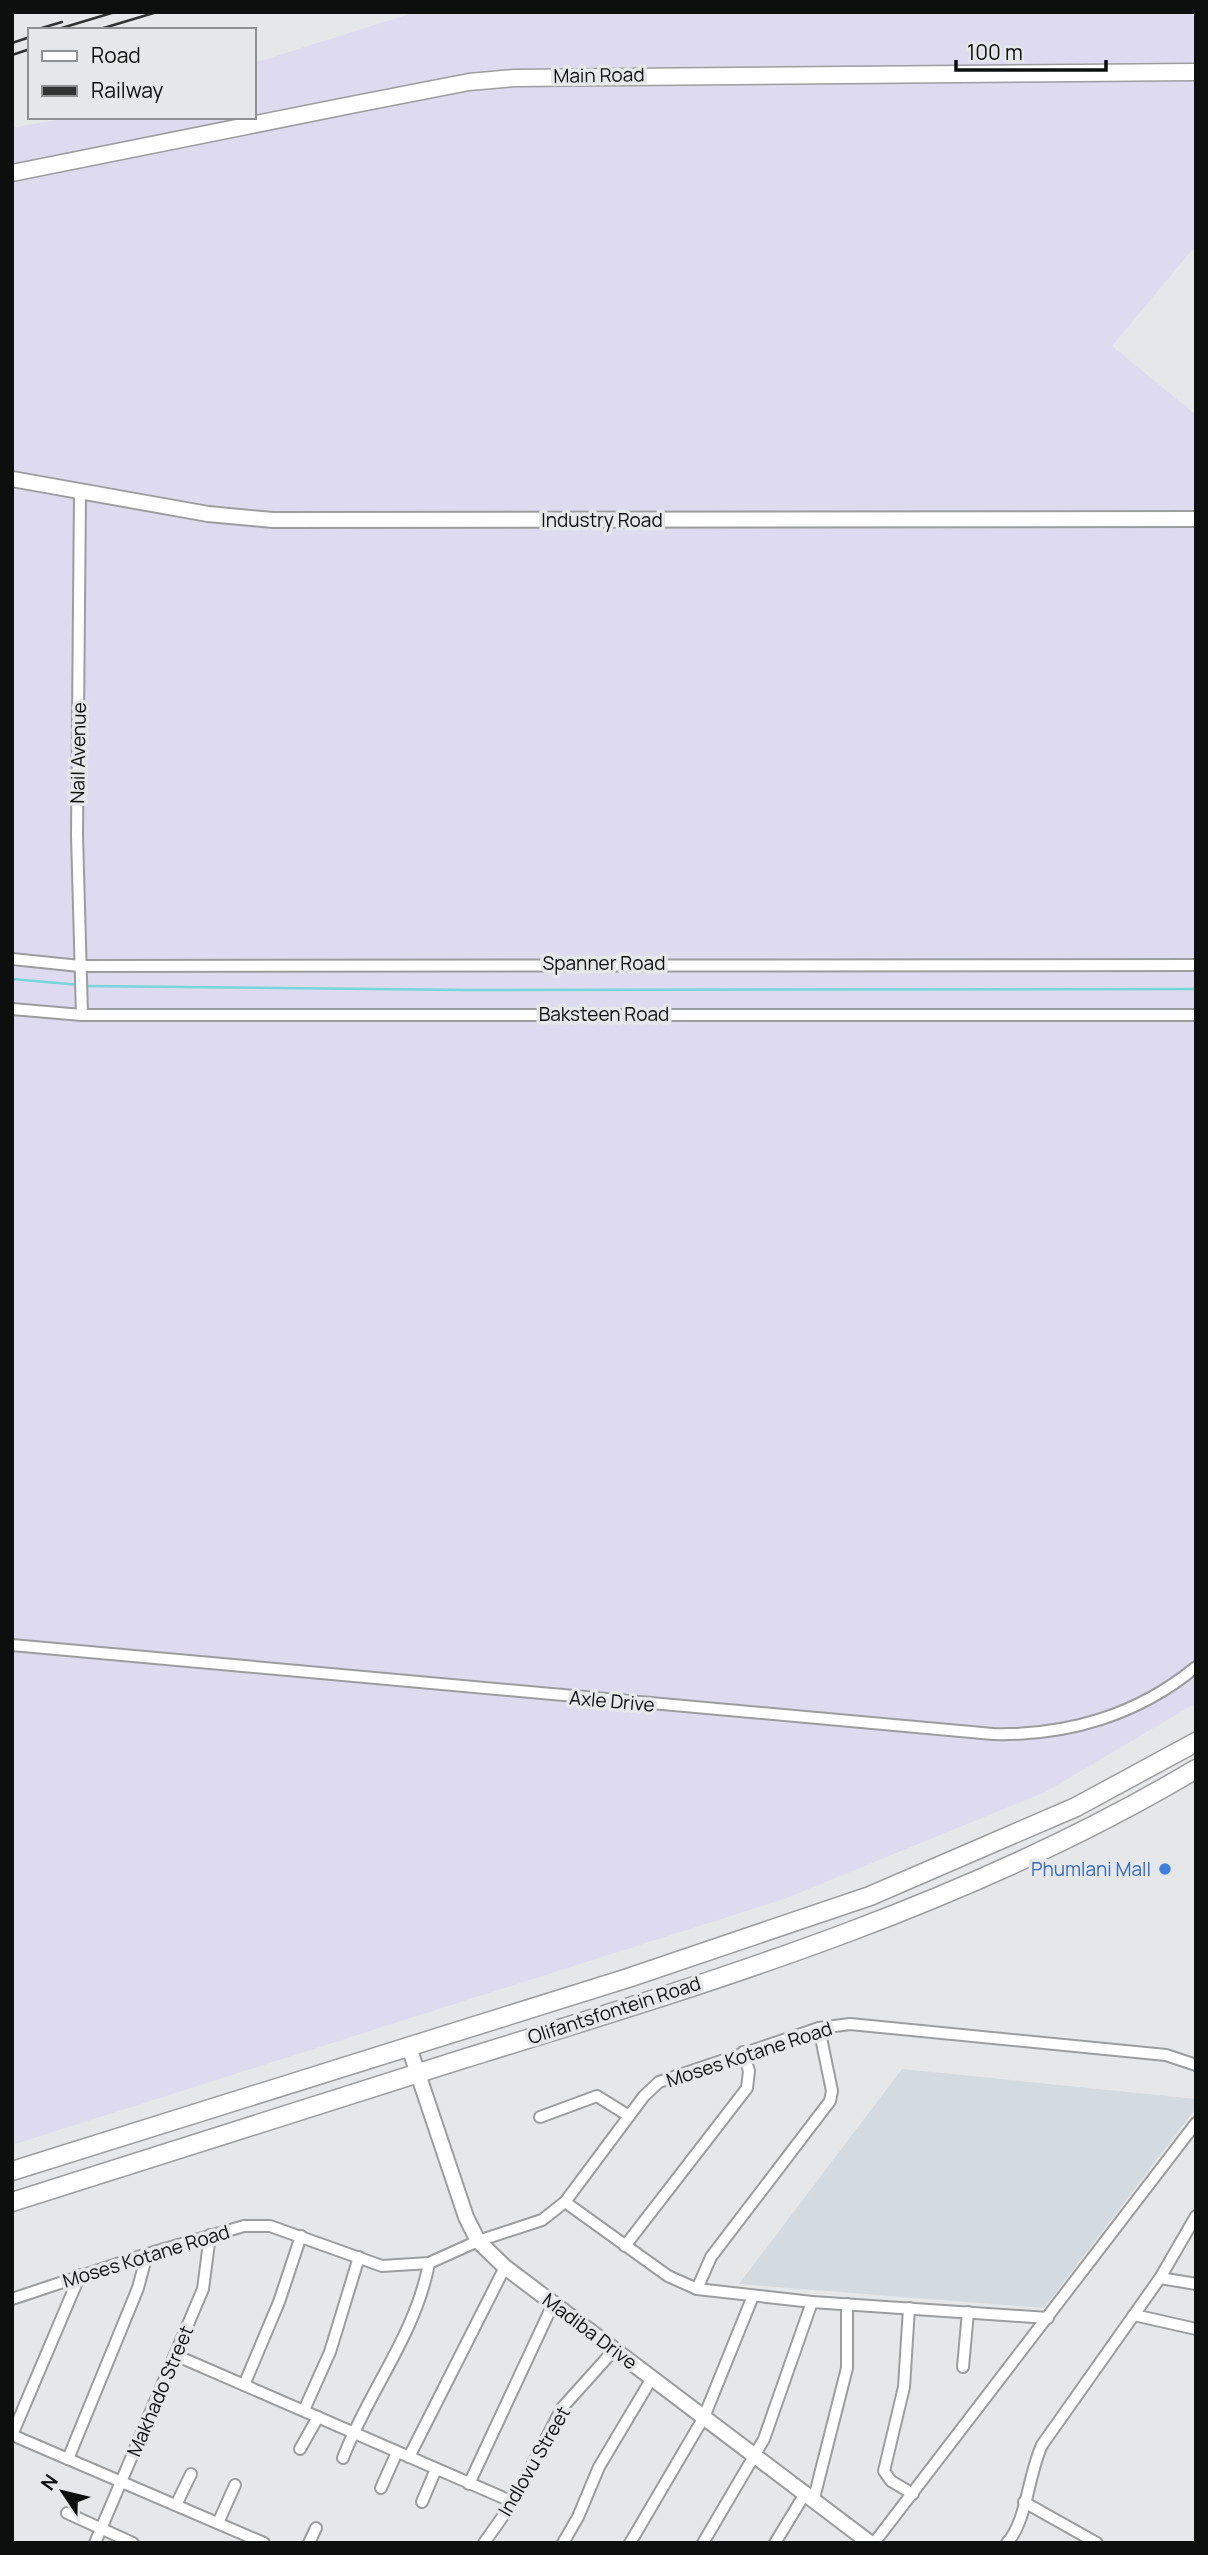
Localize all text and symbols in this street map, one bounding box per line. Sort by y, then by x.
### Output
legend [28,28,256,119]
scale bar [956,28,1106,72]
text: 100 m [967,38,1023,66]
text: Road [91,41,141,69]
street label: Main Road [553,61,645,89]
text: Railway [91,76,163,104]
street label: Industry Road [541,507,663,533]
street label: Nail Avenue [64,702,92,804]
street label: Spanner Road [543,950,665,976]
street label: Baksteen Road [539,1001,669,1027]
street label: Axle Drive [568,1684,656,1718]
place label: Phumlani Mall [1031,1856,1151,1882]
marker: Phumlani Mall [1157,1861,1173,1877]
street label: Olifantsfontein Road [524,1970,704,2050]
street label: Moses Kotane Road [663,2015,835,2093]
street label: Moses Kotane Road [59,2218,233,2294]
street label: Madiba Drive [537,2287,643,2375]
street label: Makhado Street [121,2322,199,2460]
street label: Indlovu Street [492,2401,576,2521]
north arrow [28,2457,98,2527]
text: N [35,2469,64,2495]

